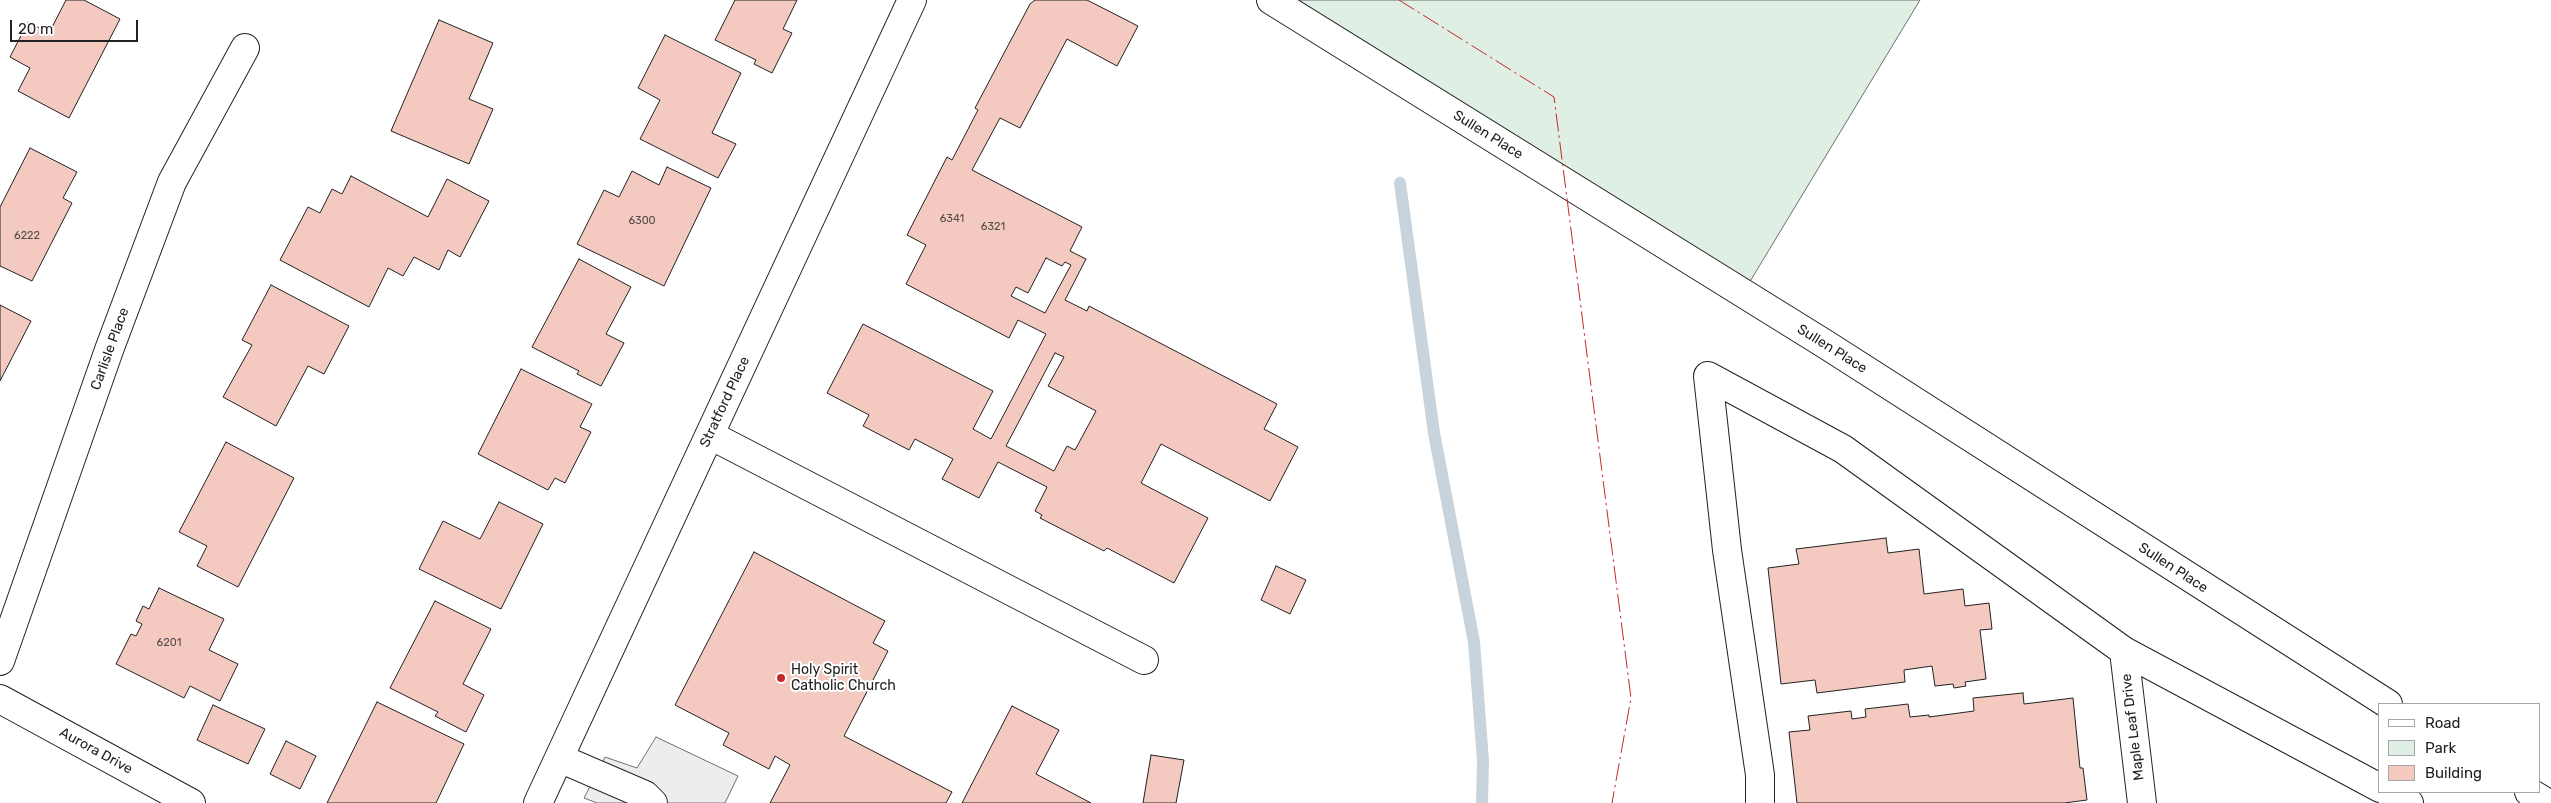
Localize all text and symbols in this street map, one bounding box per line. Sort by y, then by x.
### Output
scale bar [12,10,140,42]
text: 20 m [18,20,53,38]
street label: Sullen Place [1450,107,1526,163]
house number: 6341 [940,212,964,226]
house number: 6300 [628,214,656,228]
house number: 6321 [981,220,1005,234]
house number: 6222 [14,229,40,243]
street label: Carlisle Place [87,305,133,393]
street label: Sullen Place [1794,321,1870,377]
street label: Stratford Place [697,354,753,450]
street label: Sullen Place [2135,539,2211,597]
house number: 6201 [157,636,181,650]
place label: Holy Spirit Catholic Church [791,662,896,694]
marker: Holy Spirit Catholic Church [775,672,787,684]
street label: Maple Leaf Drive [2118,673,2148,781]
legend [2378,703,2541,793]
text: Road [2425,714,2461,732]
street label: Aurora Drive [57,724,135,778]
text: Park [2425,739,2456,757]
text: Building [2425,764,2482,782]

